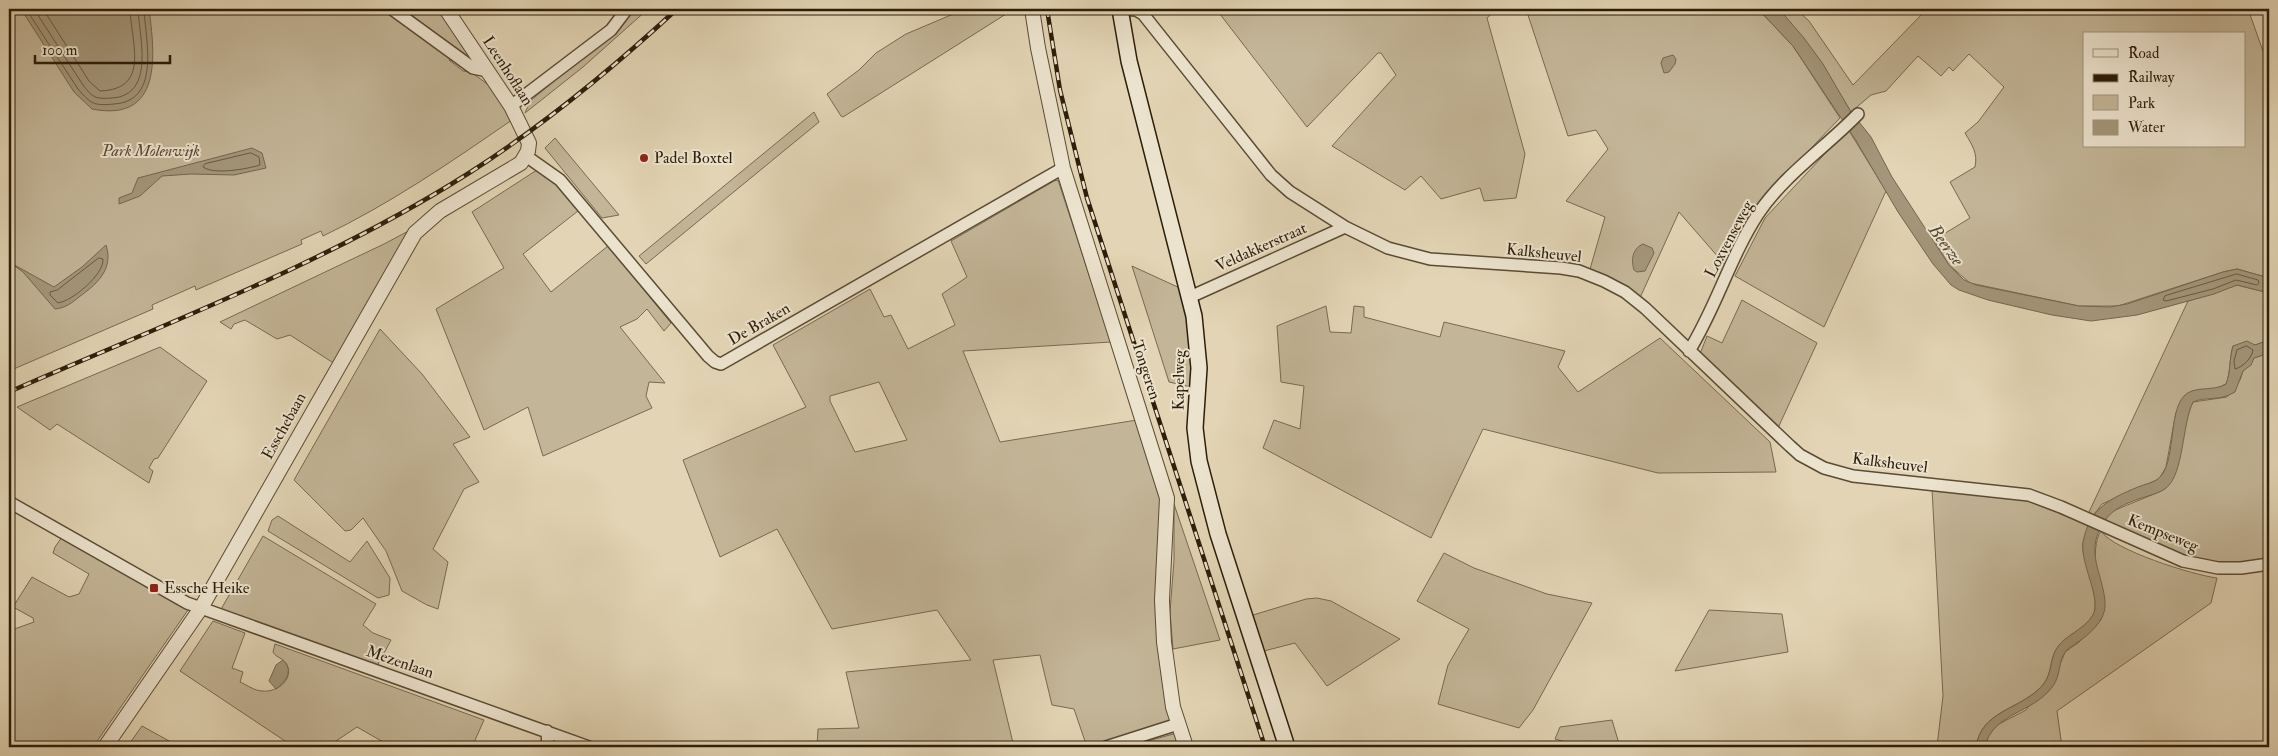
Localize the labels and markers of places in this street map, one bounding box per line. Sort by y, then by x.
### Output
place label: Padel Boxtel [654,148,733,168]
marker: Padel Boxtel [638,152,650,164]
place label: Essche Heike [164,578,250,598]
marker: Essche Heike [148,582,160,594]

